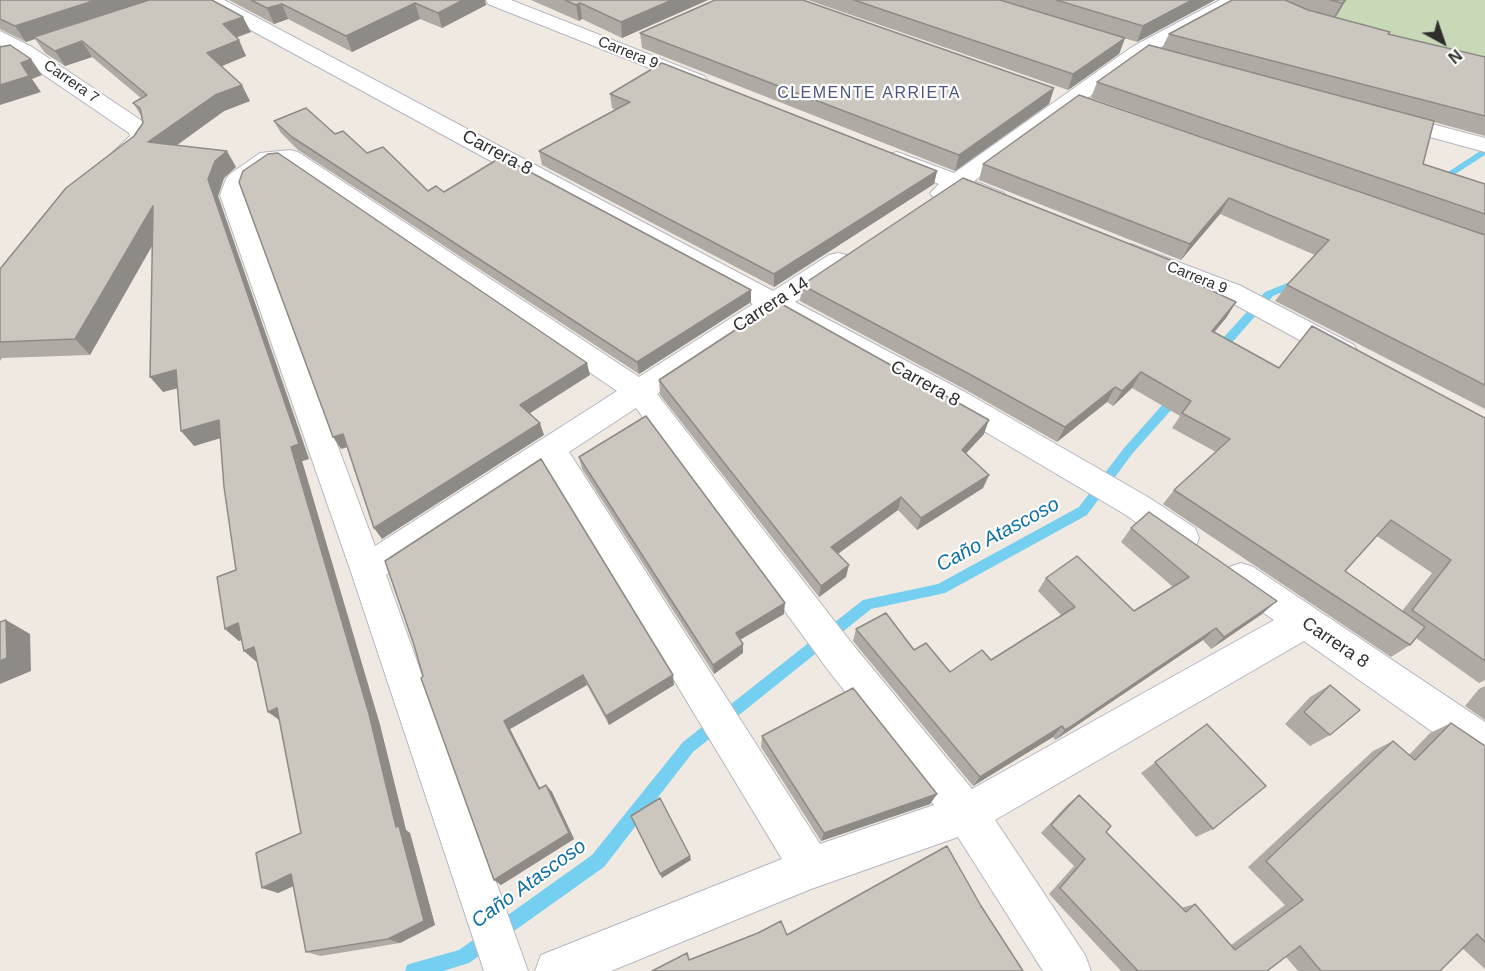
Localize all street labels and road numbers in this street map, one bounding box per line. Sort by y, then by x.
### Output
street label: Carrera 9 [595,33,661,73]
street label: Carrera 7 [40,56,102,108]
street label: Carrera 8 [458,126,536,180]
street label: Carrera 9 [1164,258,1230,298]
street label: Carrera 14 [729,273,813,337]
street label: Carrera 8 [887,356,963,412]
street label: Carrera 8 [1297,613,1373,673]

